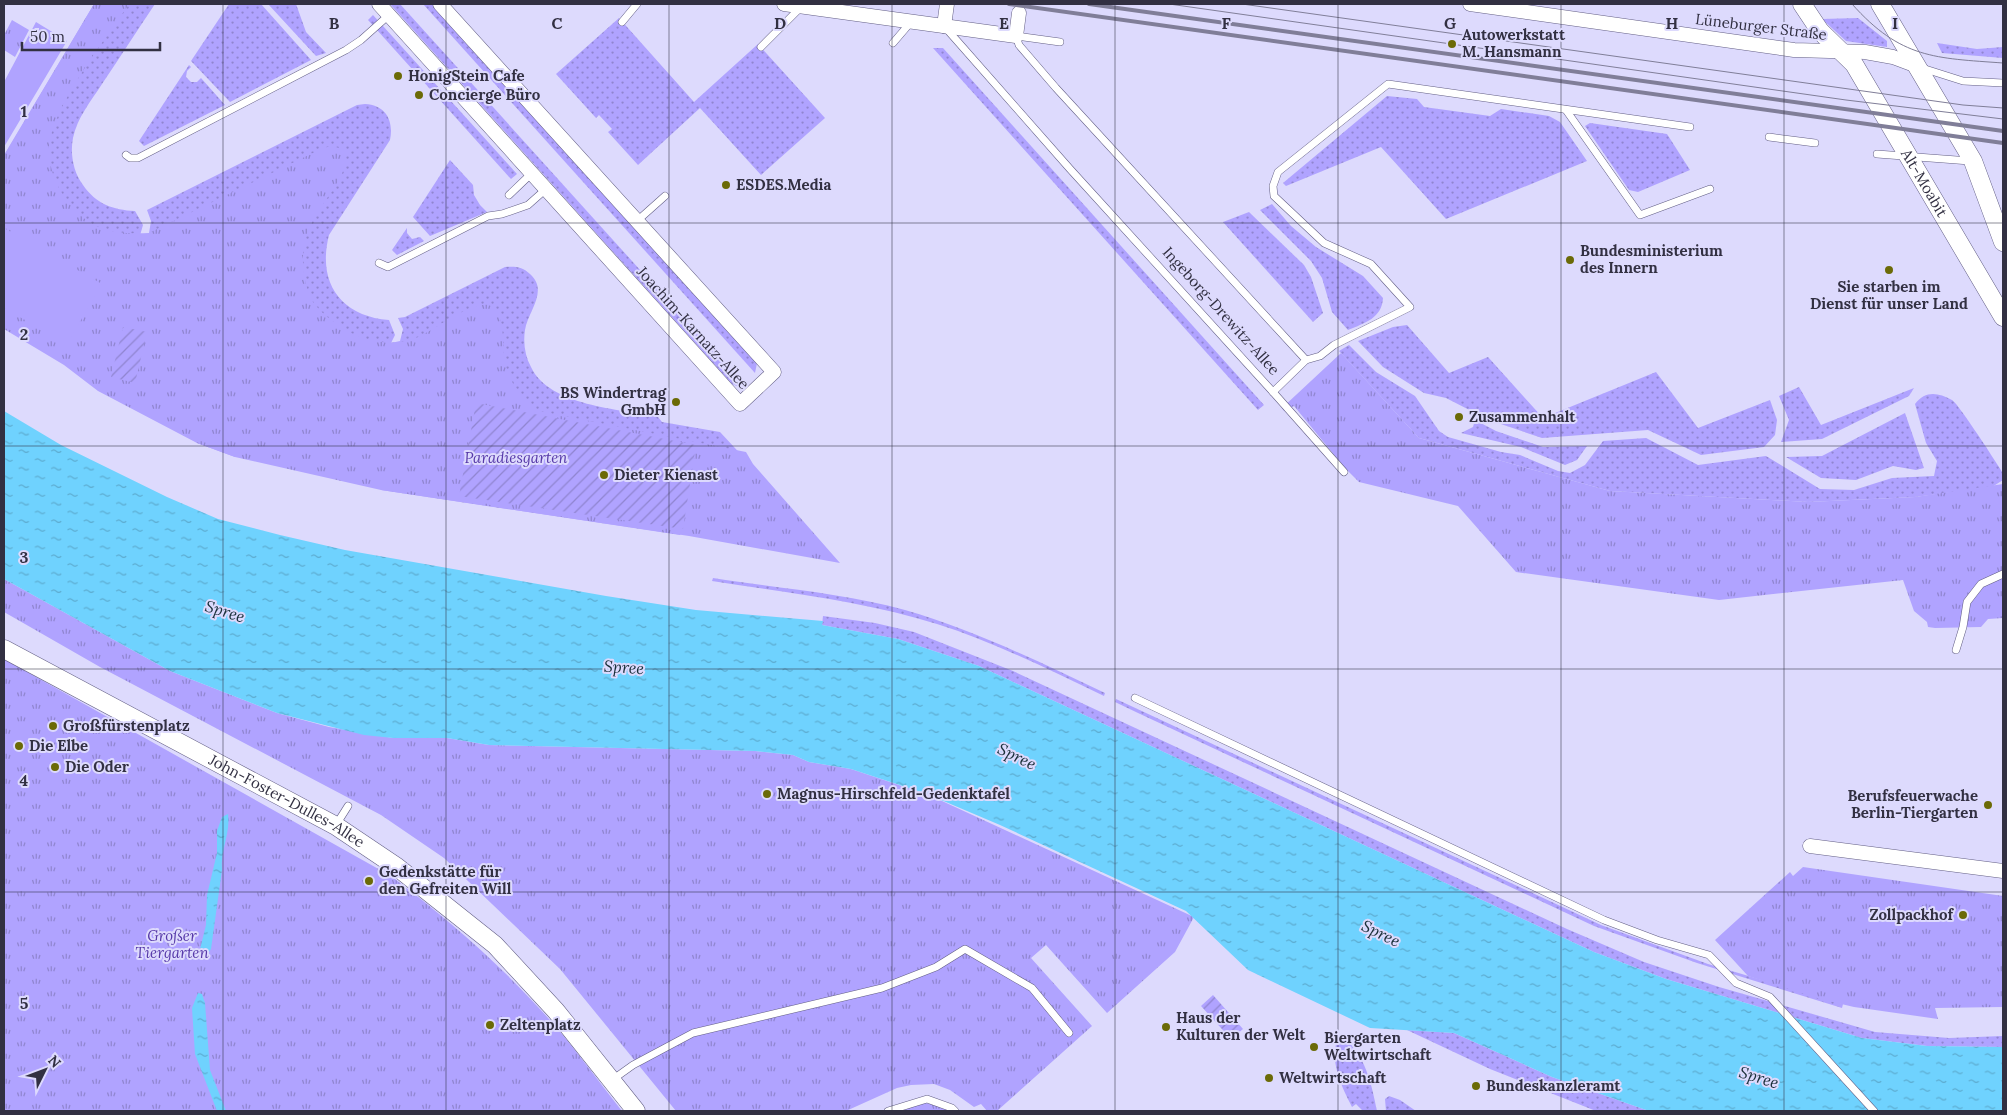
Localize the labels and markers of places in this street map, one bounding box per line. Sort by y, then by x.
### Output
place label: Autowerkstatt M. Hansmann [1462,25,1566,61]
marker: Autowerkstatt M. Hansmann [1446,38,1458,50]
place label: HonigStein Cafe [408,66,525,85]
marker: HonigStein Cafe [392,70,404,82]
place label: Concierge Büro [429,85,541,104]
marker: Concierge Büro [413,89,425,101]
place label: ESDES.Media [736,175,831,194]
marker: ESDES.Media [720,179,732,191]
place label: Bundesministerium des Innern [1580,241,1723,277]
marker: Bundesministerium des Innern [1564,254,1576,266]
marker: Sie starben im Dienst für unser Land [1883,264,1895,276]
place label: Sie starben im Dienst für unser Land [1810,277,1968,313]
place label: BS Windertrag GmbH [560,383,667,419]
marker: BS Windertrag GmbH [670,396,682,408]
place label: Zusammenhalt [1469,407,1576,426]
marker: Zusammenhalt [1453,411,1465,423]
place label: Dieter Kienast [614,465,719,484]
marker: Dieter Kienast [598,469,610,481]
place label: Großfürstenplatz [63,716,190,735]
marker: Großfürstenplatz [47,720,59,732]
place label: Die Elbe [29,736,88,755]
marker: Die Elbe [13,740,25,752]
place label: Die Oder [65,757,130,776]
marker: Die Oder [49,761,61,773]
place label: Magnus-Hirschfeld-Gedenktafel [777,784,1010,803]
place label: Berufsfeuerwache Berlin-Tiergarten [1847,786,1978,822]
marker: Magnus-Hirschfeld-Gedenktafel [761,788,773,800]
marker: Berufsfeuerwache Berlin-Tiergarten [1982,799,1994,811]
place label: Gedenkstätte für den Gefreiten Will [379,862,512,898]
marker: Gedenkstätte für den Gefreiten Will [363,875,375,887]
place label: Zollpackhof [1869,905,1954,924]
marker: Zollpackhof [1957,909,1969,921]
place label: Haus der Kulturen der Welt [1176,1008,1306,1044]
place label: Zeltenplatz [500,1015,581,1034]
marker: Zeltenplatz [484,1019,496,1031]
marker: Haus der Kulturen der Welt [1160,1021,1172,1033]
place label: Biergarten Weltwirtschaft [1324,1028,1432,1064]
marker: Biergarten Weltwirtschaft [1308,1041,1320,1053]
place label: Weltwirtschaft [1279,1068,1387,1087]
marker: Weltwirtschaft [1263,1072,1275,1084]
place label: Bundeskanzleramt [1486,1076,1621,1095]
marker: Bundeskanzleramt [1470,1080,1482,1092]

